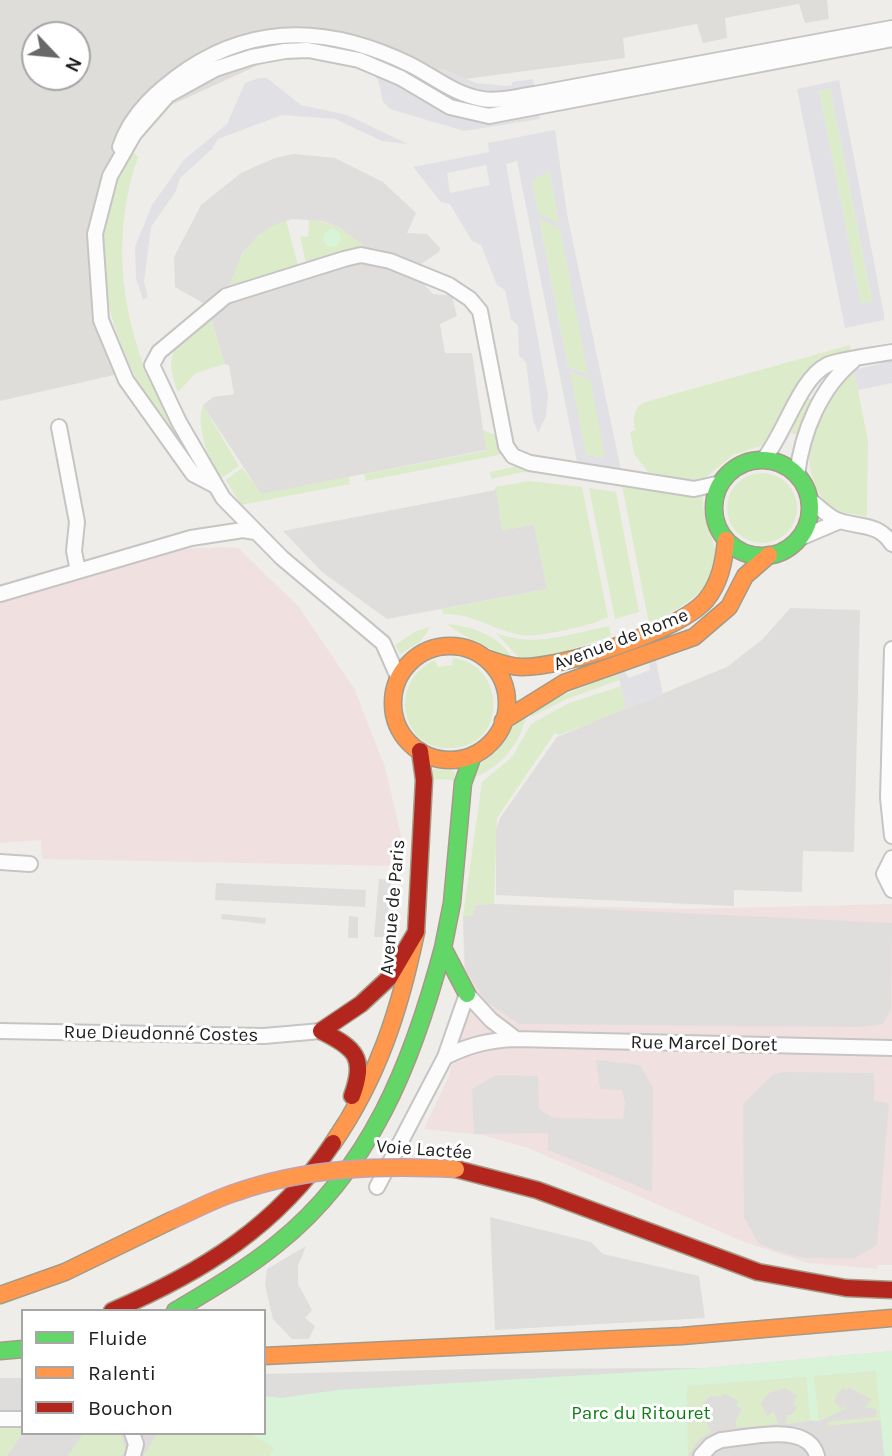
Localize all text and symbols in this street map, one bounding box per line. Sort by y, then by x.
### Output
north arrow [21,21,91,91]
text: N [60,53,86,75]
street label: Avenue de Rome [551,604,691,676]
street label: Avenue de Paris [376,838,410,976]
street label: Rue Dieudonné Costes [64,1021,258,1047]
street label: Rue Marcel Doret [630,1031,778,1057]
street label: Voie Lactée [375,1135,473,1165]
legend [21,1309,266,1435]
text: Fluide [88,1326,147,1350]
text: Ralenti [88,1361,156,1385]
text: Bouchon [88,1396,173,1420]
park label: Parc du Ritouret [571,1403,711,1425]

